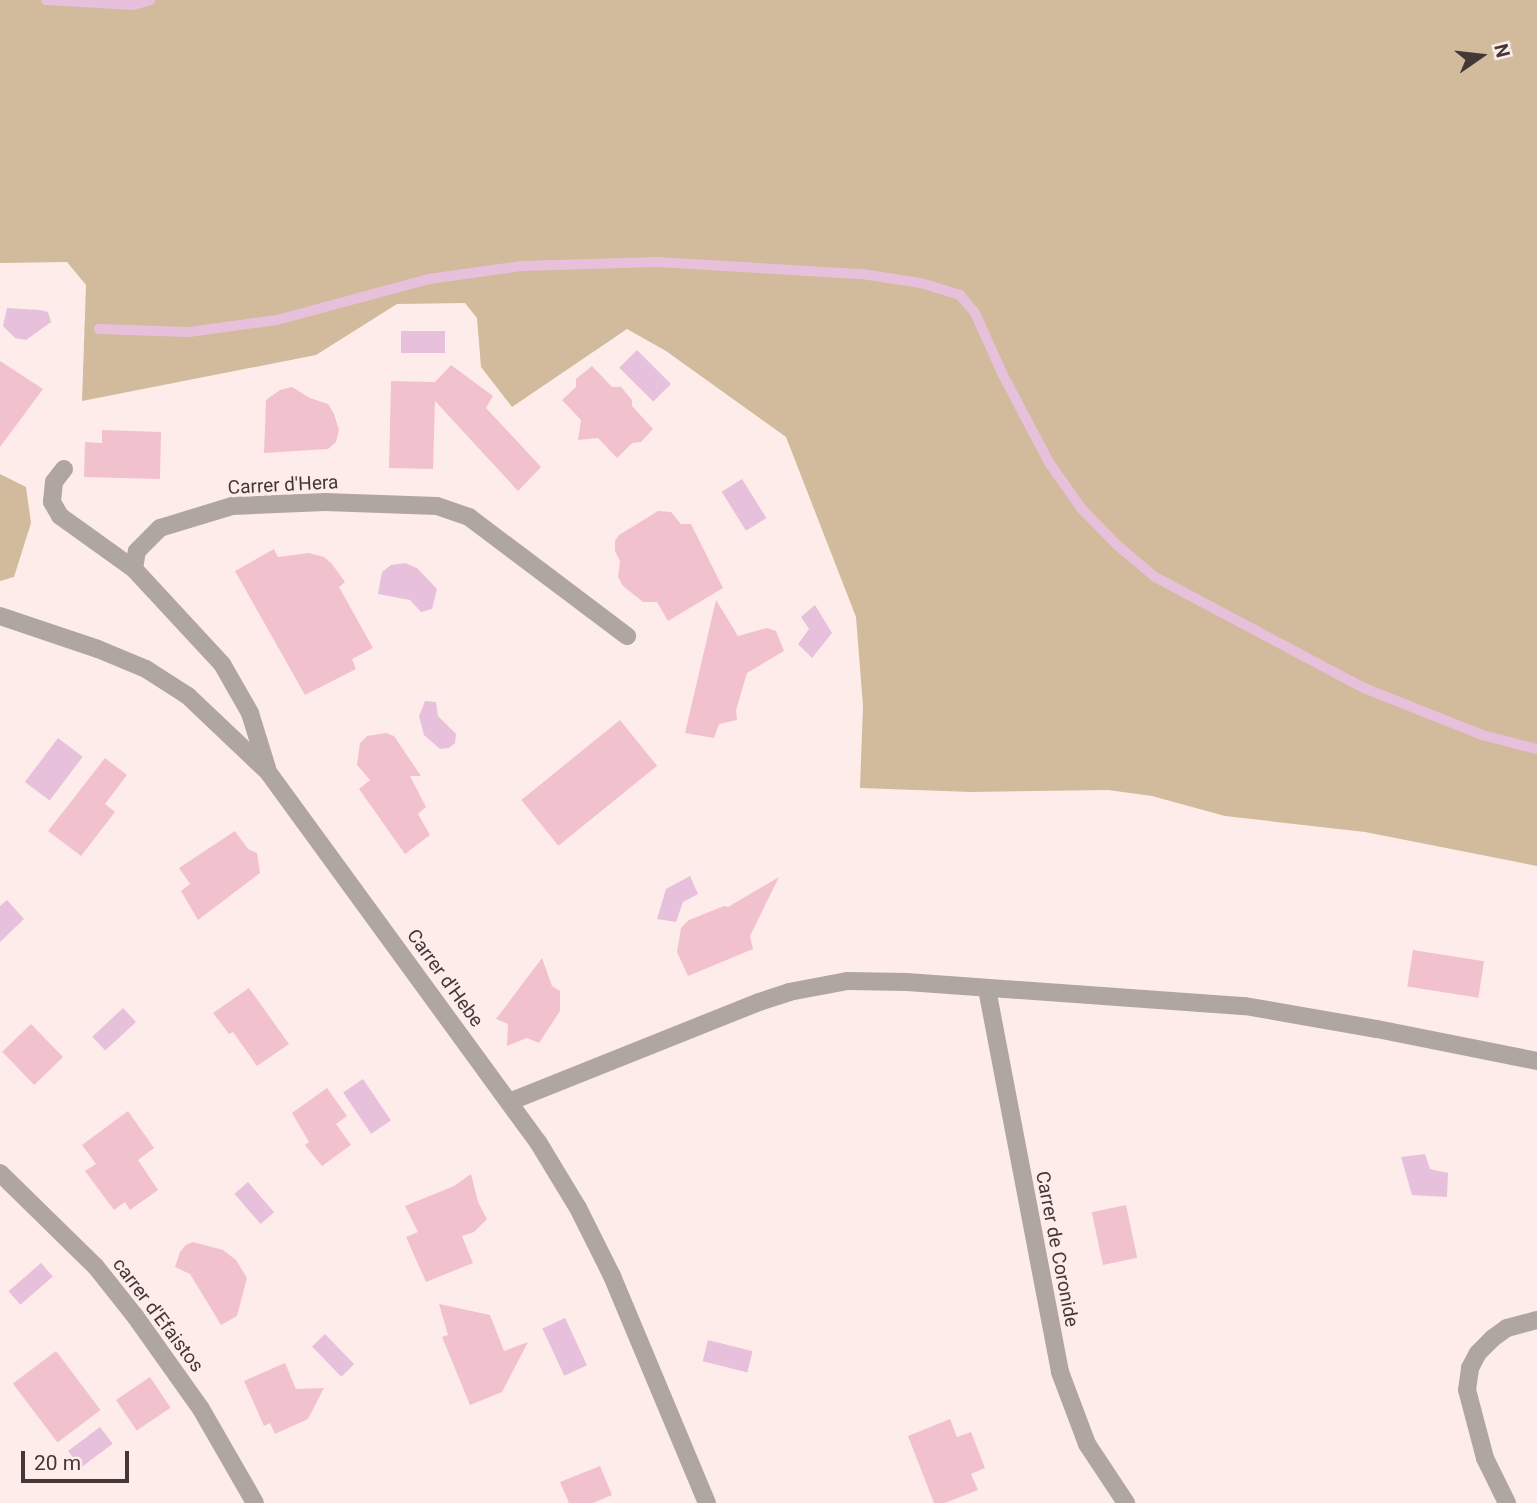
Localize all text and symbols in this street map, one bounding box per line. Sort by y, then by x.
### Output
north arrow [1446,21,1516,91]
text: N [1489,42,1515,60]
street label: Carrer d'Hera [227,471,339,499]
street label: Carrer d'Hebe [402,925,488,1031]
street label: Carrer de Coronide [1031,1169,1083,1329]
street label: carrer d'Efaistos [108,1253,208,1377]
scale bar [24,1436,133,1480]
text: 20 m [34,1451,81,1475]

